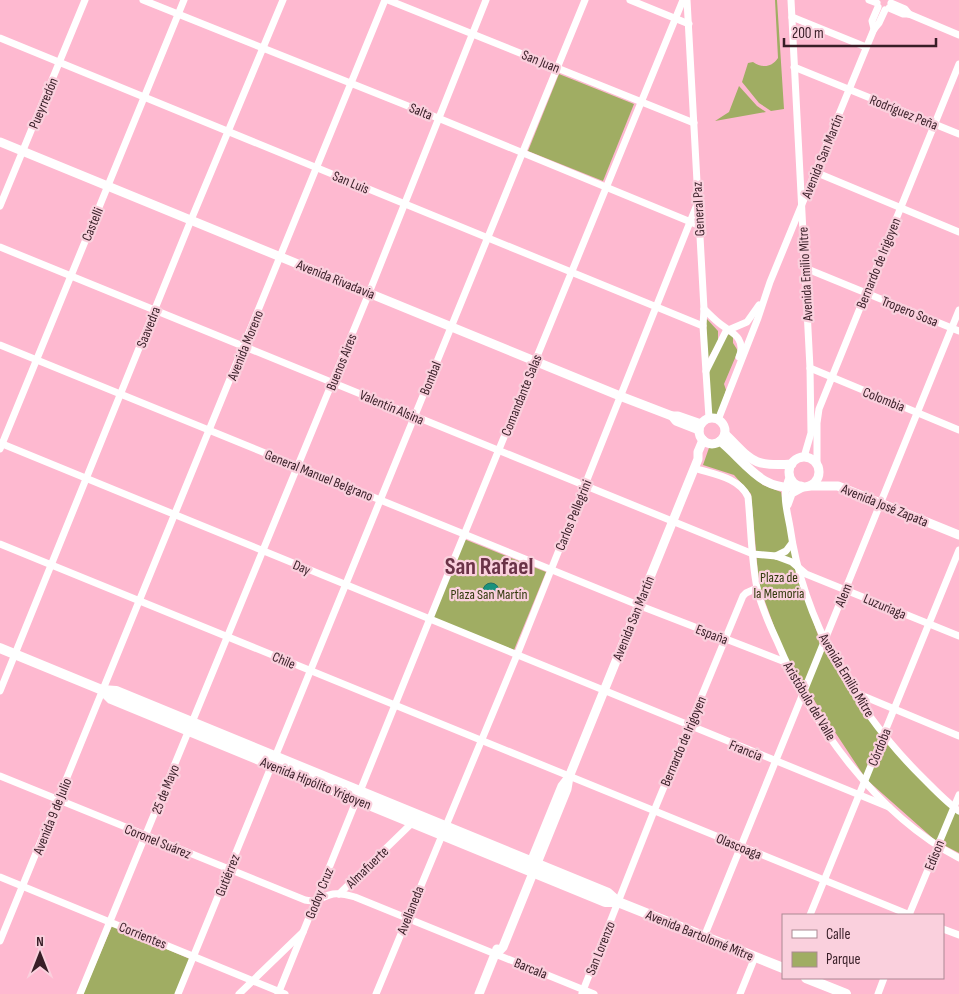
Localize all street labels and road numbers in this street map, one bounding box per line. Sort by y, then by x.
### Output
street label: San Juan [519,46,562,77]
street label: Pueyrredón [25,75,62,131]
street label: Rodríguez Peña [867,91,940,134]
street label: Salta [407,99,435,124]
street label: Avenida San Martín [798,112,847,202]
street label: San Luis [330,167,372,198]
street label: General Paz [689,181,708,237]
street label: Castelli [78,205,107,244]
street label: Bernardo de Irigoyen [853,215,904,311]
street label: Avenida Emilio Mitre [795,226,817,323]
street label: Avenida Rivadavia [293,256,377,303]
street label: Tropero Sosa [879,292,941,331]
street label: Saavedra [133,304,164,350]
street label: Avenida Moreno [223,307,267,384]
street label: Buenos Aires [322,331,361,393]
street label: Comandante Salas [497,352,546,439]
street label: Bombal [416,359,445,398]
street label: Colombia [860,383,907,416]
street label: Valentín Alsina [357,386,427,429]
street label: General Manuel Belgrano [262,446,376,505]
street label: Carlos Pellegrini [552,477,595,553]
street label: Avenida José Zapata [838,480,931,531]
street label: Day [290,556,314,579]
street label: Avenida San Martín [609,574,658,664]
street label: Alem [831,581,856,610]
street label: Luzuriaga [861,590,909,623]
street label: España [693,621,730,648]
street label: Avenida Emilio Mitre [814,630,878,720]
street label: Chile [270,648,298,673]
street label: Aristóbulo del Valle [779,658,840,744]
street label: Bernardo de Irigoyen [657,694,710,789]
street label: Córdoba [864,726,895,769]
street label: Francia [727,736,765,765]
street label: Avenida Hipólito Yrigoyen [257,753,374,813]
street label: 25 de Mayo [148,762,183,816]
street label: Avenida 9 de Julio [29,775,76,858]
street label: Coronel Suárez [122,820,194,862]
street label: Olascoaga [714,830,764,863]
street label: Edison [921,838,948,873]
street label: Almafuerte [342,843,392,892]
street label: Gutiérrez [211,852,244,899]
street label: Godoy Cruz [302,865,337,921]
street label: Avellaneda [393,884,428,938]
street label: Avenida Bartolomé Mitre [643,906,756,965]
street label: Corrientes [117,918,169,953]
street label: San Lorenzo [582,919,619,978]
street label: Barcala [512,954,550,983]

